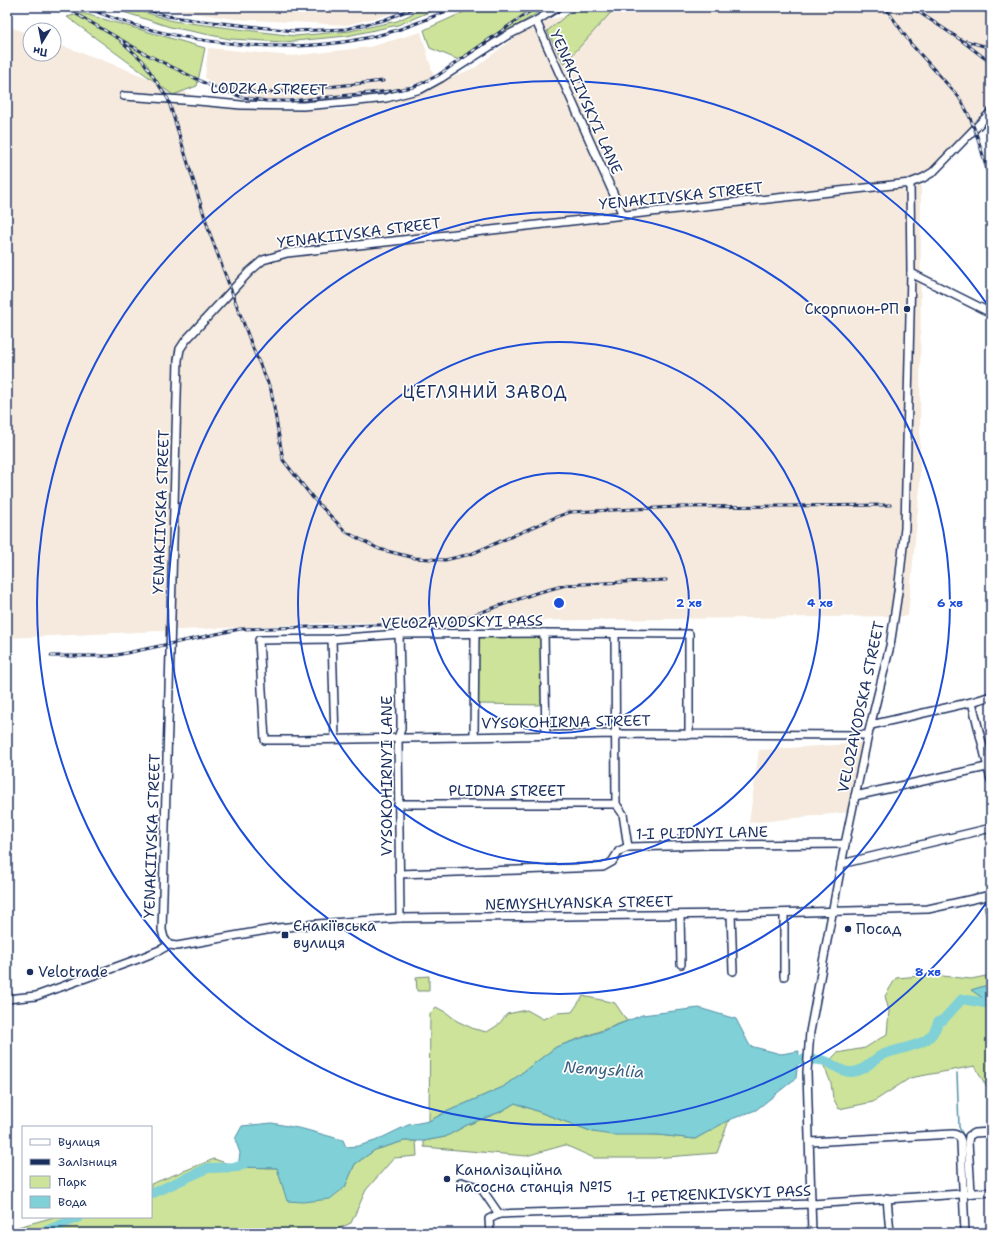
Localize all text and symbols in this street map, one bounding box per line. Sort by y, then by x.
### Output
north arrow [22,22,62,62]
street label: YENAKIIVSKYI LANE [545,27,627,177]
text: Пн [32,43,49,60]
street label: LODZKA STREET [210,78,328,100]
street label: YENAKIIVSKA STREET [598,177,764,215]
street label: YENAKIIVSKA STREET [276,213,442,253]
place label: Скорпион-РП [805,299,899,319]
marker: Скорпион-РП [902,304,912,314]
district label: ЦЕГЛЯНИЙ ЗАВОД [403,381,567,403]
street label: YENAKIIVSKA STREET [148,429,174,595]
text: 2 хв [676,595,702,611]
text: 4 хв [807,595,833,611]
text: 6 хв [937,595,963,611]
centre of rings [552,596,566,610]
street label: VELOZAVODSKYI PASS [381,611,543,633]
street label: VELOZAVODSKA STREET [833,619,889,795]
street label: VYSOKOHIRNYI LANE [377,696,397,856]
street label: VYSOKOHIRNA STREET [481,711,651,733]
street label: YENAKIIVSKA STREET [139,753,165,919]
street label: PLIDNA STREET [448,781,566,801]
street label: 1-I PLIDNYI LANE [636,822,768,844]
street label: NEMYSHLYANSKA STREET [485,891,673,915]
place label: Єнакіївська вулиця [293,916,377,953]
place label: Посад [856,919,902,939]
marker: Посад [843,924,853,934]
marker: Єнакіївська вулиця [280,930,290,940]
place label: Velotrade [38,962,108,982]
text: 8 хв [915,964,941,980]
marker: Velotrade [25,967,35,977]
water label: Nemyshlia [563,1056,645,1083]
legend [22,1126,152,1218]
text: Вулиця [58,1134,100,1150]
text: Залізниця [58,1154,117,1170]
place label: Каналізаційна насосна станція №15 [455,1160,612,1197]
text: Парк [58,1174,87,1190]
marker: Каналізаційна насосна станція №15 [442,1174,452,1184]
street label: 1-I PETRENKIVSKYI PASS [626,1181,812,1207]
text: Вода [58,1194,87,1210]

